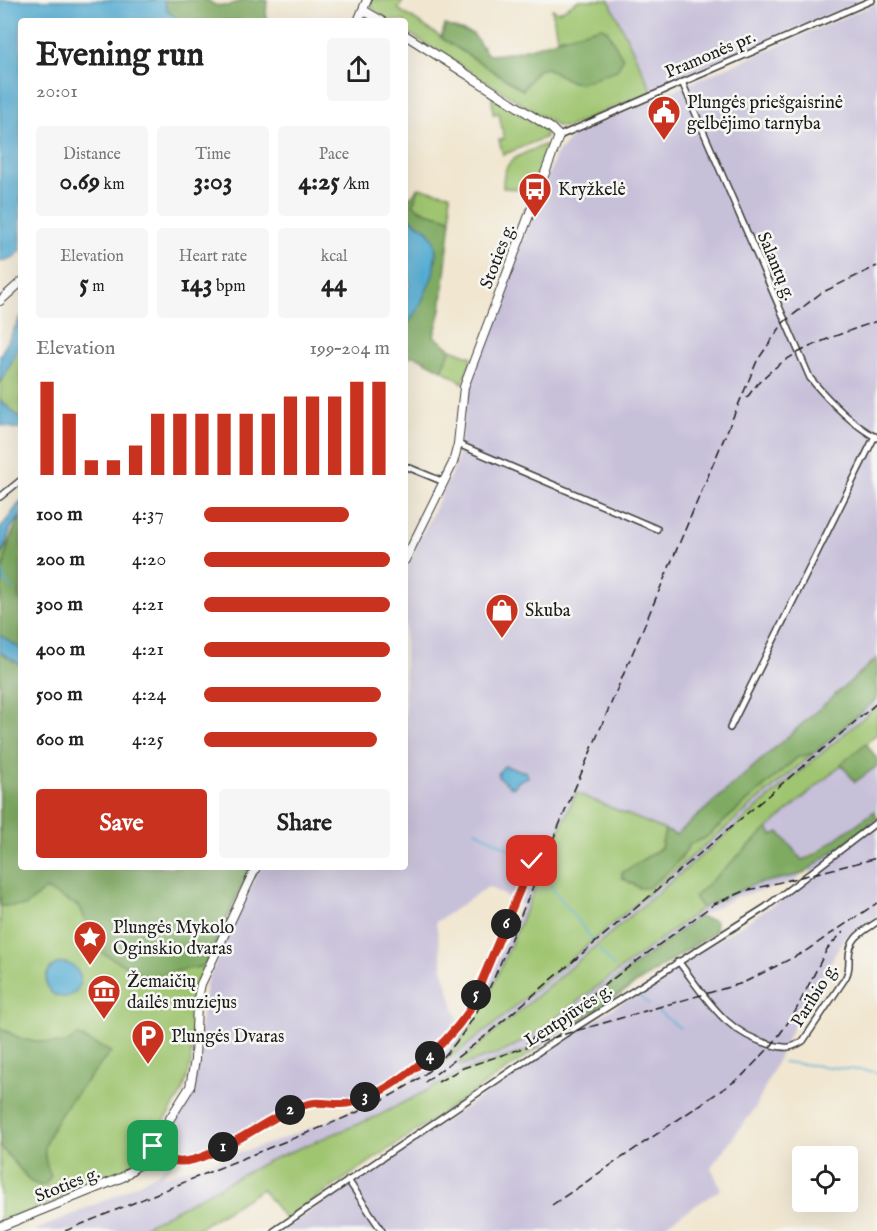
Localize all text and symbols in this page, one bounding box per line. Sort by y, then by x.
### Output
street label: Pramonės pr. [662,26,759,85]
text: Evening run [36,35,204,77]
button: share [327,38,390,101]
text: 20:01 [36,79,78,104]
place label: Plungės priešgaisrinė gelbėjimo tarnyba [687,92,843,136]
public building icon: Plungės priešgaisrinė gelbėjimo tarnyba [646,94,682,141]
text: Distance [63,145,121,165]
text: Time [195,145,231,165]
text: Pace [319,145,349,165]
text: 0.69 [59,165,100,198]
text: 3:03 [193,165,233,198]
text: 4:25 [298,165,340,198]
bus stop icon: Kryžkelė [517,171,553,218]
text: km [100,175,125,195]
text: /km [340,175,370,195]
place label: Kryžkelė [558,179,626,202]
street label: Stoties g. [475,221,521,292]
street label: Salantų g. [751,229,800,304]
text: Elevation [60,247,124,267]
text: Heart rate [179,247,247,267]
text: kcal [321,247,347,267]
text: 5 [79,267,89,300]
text: 143 [180,267,213,300]
text: 44 [321,267,347,300]
text: m [89,277,105,297]
text: bpm [213,277,246,297]
text: Elevation [36,336,115,361]
text: 199–204 m [310,336,390,361]
text: 100 m [36,502,83,527]
text: 4:37 [132,502,164,527]
text: 200 m [36,547,85,572]
text: 4:20 [132,547,166,572]
text: 300 m [36,592,83,617]
text: 4:21 [132,592,164,617]
shop icon: Skuba [484,592,520,639]
place label: Skuba [525,600,571,623]
text: 400 m [36,637,85,662]
text: 4:21 [132,637,164,662]
text: 500 m [36,682,83,707]
text: 4:24 [132,682,166,707]
text: 600 m [36,727,84,752]
text: 4:25 [132,727,164,752]
button: Save [36,789,207,858]
button: Share [219,789,390,858]
pin [506,835,557,886]
icon: check [515,844,548,877]
pin: 6 [491,909,521,939]
text: 6 [503,914,509,934]
place label: Plungės Mykolo Oginskio dvaras [113,917,234,961]
place icon: Plungės Mykolo Oginskio dvaras [72,919,108,966]
street label: Paribio g. [787,960,844,1032]
place label: Žemaičių dailės muziejus [127,970,237,1015]
museum icon: Žemaičių dailės muziejus [86,973,122,1020]
street label: Lentpjūvės g. [521,979,617,1053]
pin: 5 [461,980,491,1010]
text: 5 [473,985,479,1005]
parking icon: Plungės Dvaras [130,1018,166,1065]
place label: Plungės Dvaras [171,1026,284,1049]
pin: 4 [415,1041,445,1071]
text: 4 [426,1046,434,1066]
pin: 3 [350,1082,380,1112]
text: 3 [362,1087,368,1107]
pin: 2 [275,1095,305,1125]
text: 2 [286,1100,294,1120]
pin [127,1120,178,1171]
icon: arrive [136,1129,169,1162]
pin: 1 [208,1132,238,1162]
text: 1 [220,1137,226,1157]
map controls [792,1146,858,1212]
button: locate [792,1146,858,1212]
street label: Stoties g. [32,1162,103,1209]

